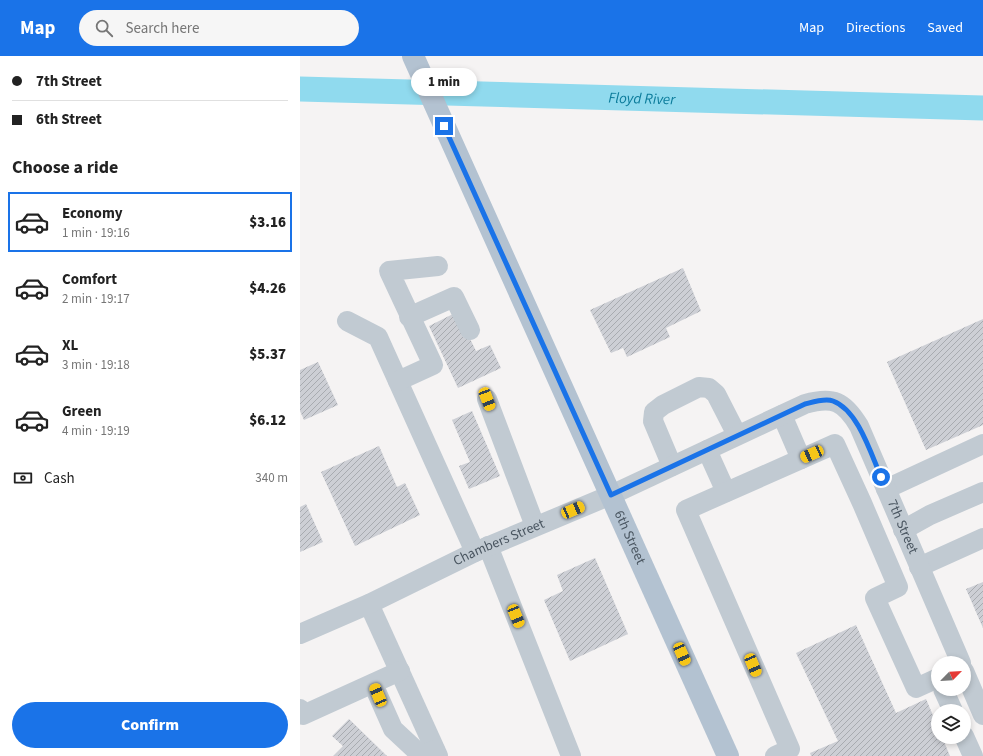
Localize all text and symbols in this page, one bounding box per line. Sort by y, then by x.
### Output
search box [79,10,359,46]
text: Map [20,15,55,42]
icon: search [93,17,115,39]
text: Search here [125,18,199,39]
text: Map [799,18,824,38]
text: Directions [846,18,905,38]
text: Saved [927,18,963,38]
callout: 1 min [411,68,477,96]
text: 7th Street [36,71,102,92]
text: 1 min [428,73,460,91]
water label: Floyd River [608,87,677,110]
text: 6th Street [36,109,102,130]
route end [435,117,453,135]
text: Choose a ride [12,155,118,180]
text: Economy [62,203,123,224]
icon: car [14,204,50,240]
text: $3.16 [249,212,286,233]
text: 1 min · 19:16 [62,224,130,242]
text: Comfort [62,269,117,290]
icon: car [14,270,50,306]
text: $4.26 [249,278,286,299]
text: 2 min · 19:17 [62,290,130,308]
text: XL [62,335,78,356]
icon: car [14,336,50,372]
text: $5.37 [249,344,286,365]
text: 3 min · 19:18 [62,356,130,374]
car [477,386,497,412]
text: Green [62,401,102,422]
icon: car [14,402,50,438]
text: $6.12 [249,410,286,431]
text: 4 min · 19:19 [62,422,130,440]
car [799,444,825,464]
icon: cash [12,467,34,489]
text: Cash [44,468,75,489]
route start [872,468,890,486]
text: 340 m [255,469,288,487]
street label: 7th Street [882,497,923,557]
car [560,500,586,520]
street label: 6th Street [609,507,651,568]
street label: Chambers Street [450,514,548,571]
car [506,603,526,629]
car [672,641,692,667]
car [743,652,763,678]
north arrow [931,656,971,696]
map controls [931,656,971,744]
car [368,682,388,708]
button: Confirm [12,702,288,748]
button: layers [931,704,971,744]

